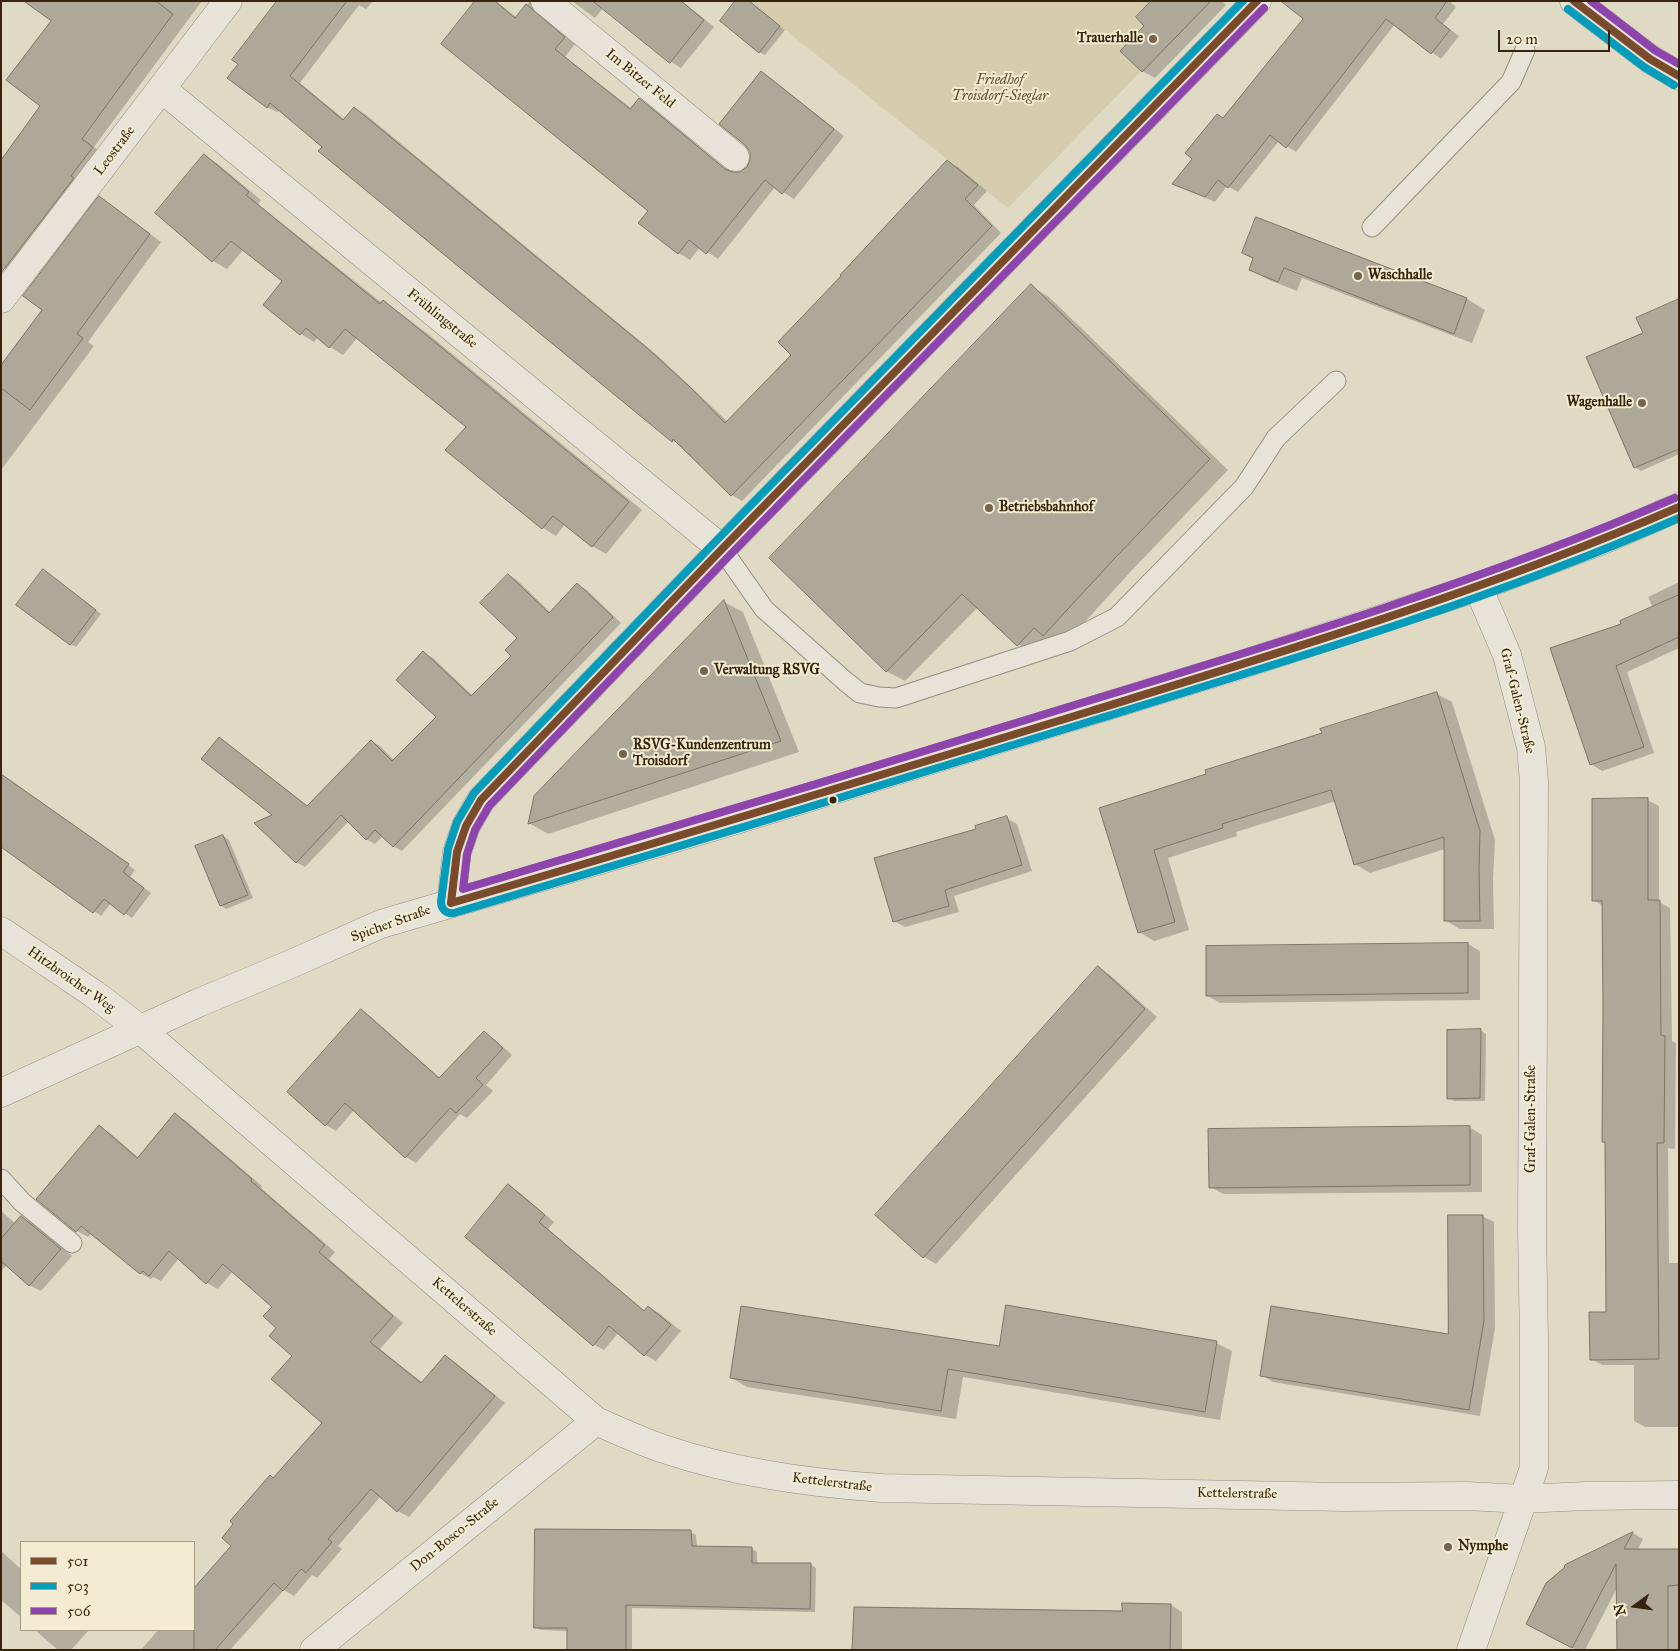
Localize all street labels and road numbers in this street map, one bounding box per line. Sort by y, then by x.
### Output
street label: Im Bitzer Feld [602,46,678,112]
street label: Leostraße [91,123,139,179]
street label: Frühlingstraße [404,286,480,352]
street label: Graf-Galen-Straße [1496,646,1538,756]
street label: Spicher Straße [349,902,433,946]
street label: Hitzbroicher Weg [24,944,118,1016]
street label: Graf-Galen-Straße [1524,1065,1540,1173]
street label: Kettelerstraße [428,1274,500,1340]
street label: Kettelerstraße [791,1470,873,1496]
street label: Kettelerstraße [1197,1485,1277,1503]
street label: Don-Bosco-Straße [407,1494,503,1576]

